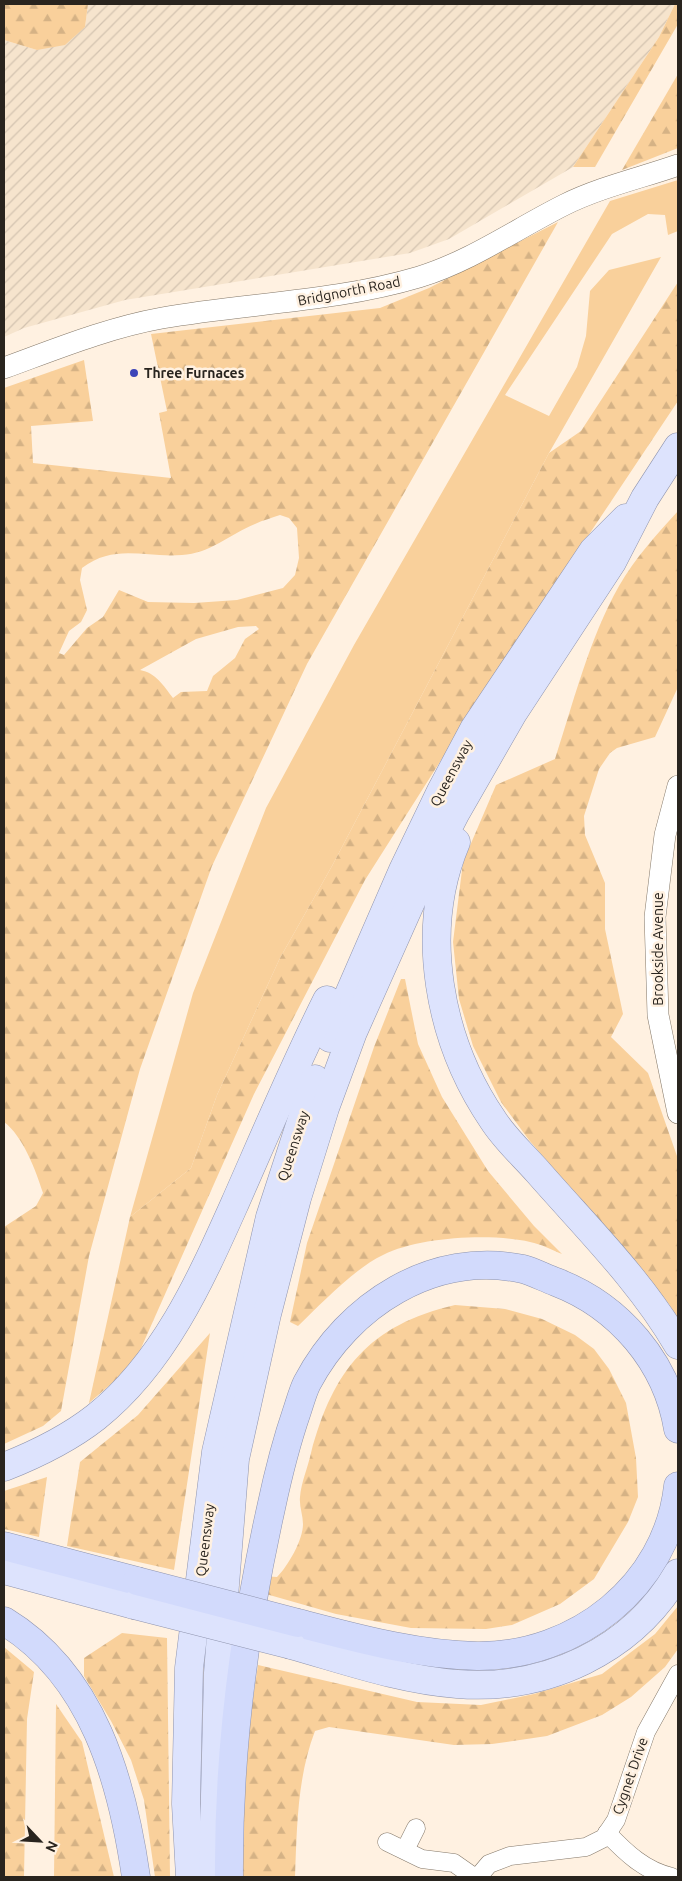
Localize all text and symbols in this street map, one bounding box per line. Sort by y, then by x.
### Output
street label: Bridgnorth Road [296,273,402,309]
place label: Three Furnaces [144,365,245,381]
marker: Three Furnaces [128,367,140,379]
street label: Queensway [427,737,475,809]
street label: Brookside Avenue [650,892,666,1006]
street label: Queensway [274,1109,312,1183]
street label: Queensway [193,1502,217,1577]
street label: Cygnet Drive [609,1735,651,1817]
north arrow [15,1816,65,1866]
text: N [42,1838,61,1855]

